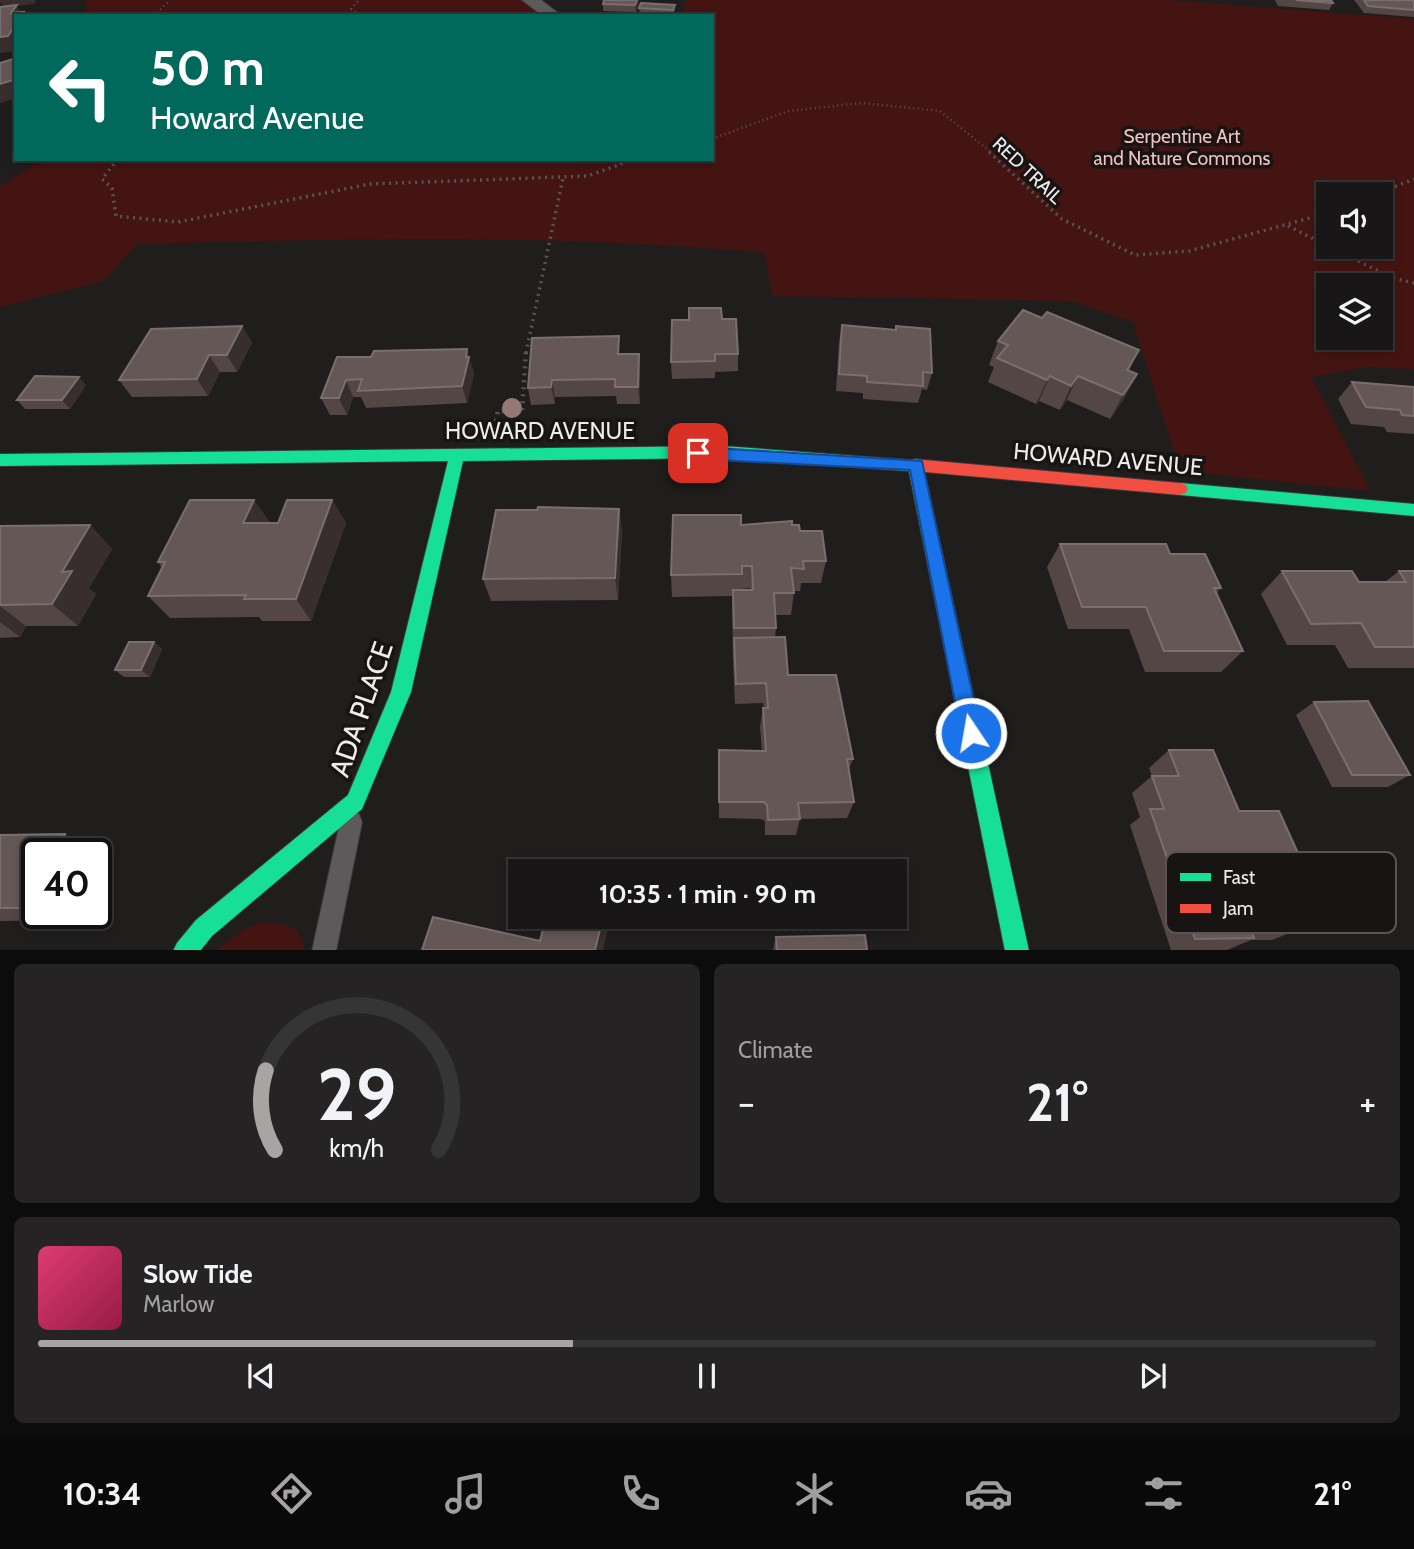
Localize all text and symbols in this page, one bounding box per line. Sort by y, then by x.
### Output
text: 50 m [150,38,265,97]
icon: left [35,42,126,133]
text: Howard Avenue [150,98,364,137]
park label: Serpentine Art and Nature Commons [1094,125,1271,170]
street label: RED TRAIL [988,132,1068,209]
map controls [1316,182,1393,350]
button: sound [1316,182,1393,259]
button: layers [1316,273,1393,350]
street label: HOWARD AVENUE [445,417,635,445]
pin [668,423,728,483]
icon: arrive [679,434,717,472]
street label: HOWARD AVENUE [1012,437,1204,481]
street label: ADA PLACE [322,637,400,781]
position arrow [934,696,1008,770]
speed limit sign: 40 [21,838,112,929]
legend [1166,852,1396,933]
text: Fast [1223,866,1256,889]
text: 10:35 · 1 min · 90 m [599,878,816,910]
text: Jam [1222,897,1253,920]
text: Climate [738,1036,813,1064]
text: 29 [317,1050,397,1138]
text: 21° [1026,1071,1088,1134]
text: − [738,1079,755,1126]
text: + [1359,1079,1376,1126]
text: km/h [330,1132,384,1162]
text: Slow Tide [143,1258,253,1290]
text: Marlow [143,1290,214,1318]
icon: previous [242,1357,280,1395]
icon: pause [688,1357,726,1395]
icon: next [1134,1357,1172,1395]
icon: directions [267,1469,316,1518]
icon: music [441,1469,490,1518]
icon: phone [616,1469,665,1518]
icon: climate [790,1469,839,1518]
icon: car [964,1469,1013,1518]
icon: filters [1139,1469,1188,1518]
text: 10:34 [63,1474,141,1513]
text: 21° [1313,1474,1351,1513]

